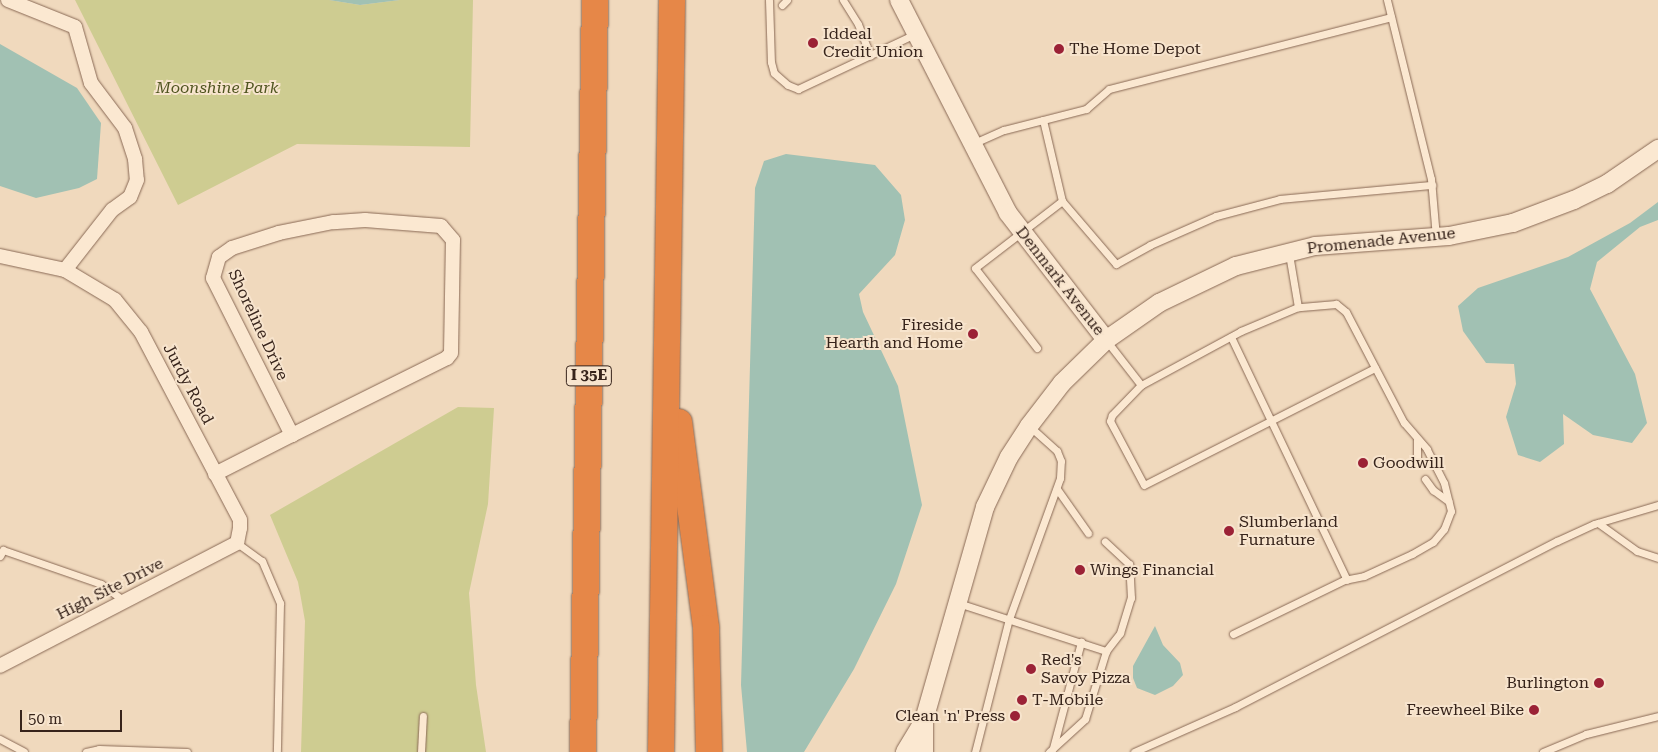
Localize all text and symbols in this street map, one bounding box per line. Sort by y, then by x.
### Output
place label: Iddeal Credit Union [823,24,923,62]
marker: Iddeal Credit Union [807,37,819,49]
place label: The Home Depot [1069,39,1201,59]
marker: The Home Depot [1053,43,1065,55]
park label: Moonshine Park [156,78,278,98]
street label: Denmark Avenue [1012,223,1108,339]
street label: Promenade Avenue [1306,224,1456,258]
street label: Shoreline Drive [224,266,292,384]
place label: Fireside Hearth and Home [826,315,963,353]
marker: Fireside Hearth and Home [967,328,979,340]
street label: Jurdy Road [159,341,217,427]
road number: I 35E [565,364,613,388]
place label: Goodwill [1373,453,1444,473]
marker: Goodwill [1357,457,1369,469]
place label: Slumberland Furnature [1239,512,1338,550]
marker: Slumberland Furnature [1223,525,1235,537]
street label: High Site Drive [53,554,167,624]
place label: Wings Financial [1090,560,1214,580]
marker: Wings Financial [1074,564,1086,576]
place label: Red's Savoy Pizza [1041,650,1131,688]
marker: Red's Savoy Pizza [1025,663,1037,675]
place label: Burlington [1506,673,1589,693]
marker: Burlington [1593,677,1605,689]
place label: T-Mobile [1032,690,1103,710]
marker: T-Mobile [1016,694,1028,706]
scale bar [22,700,125,732]
place label: Freewheel Bike [1406,700,1524,720]
marker: Freewheel Bike [1528,704,1540,716]
place label: Clean 'n' Press [895,706,1005,726]
text: 50 m [28,710,62,728]
marker: Clean 'n' Press [1009,710,1021,722]

